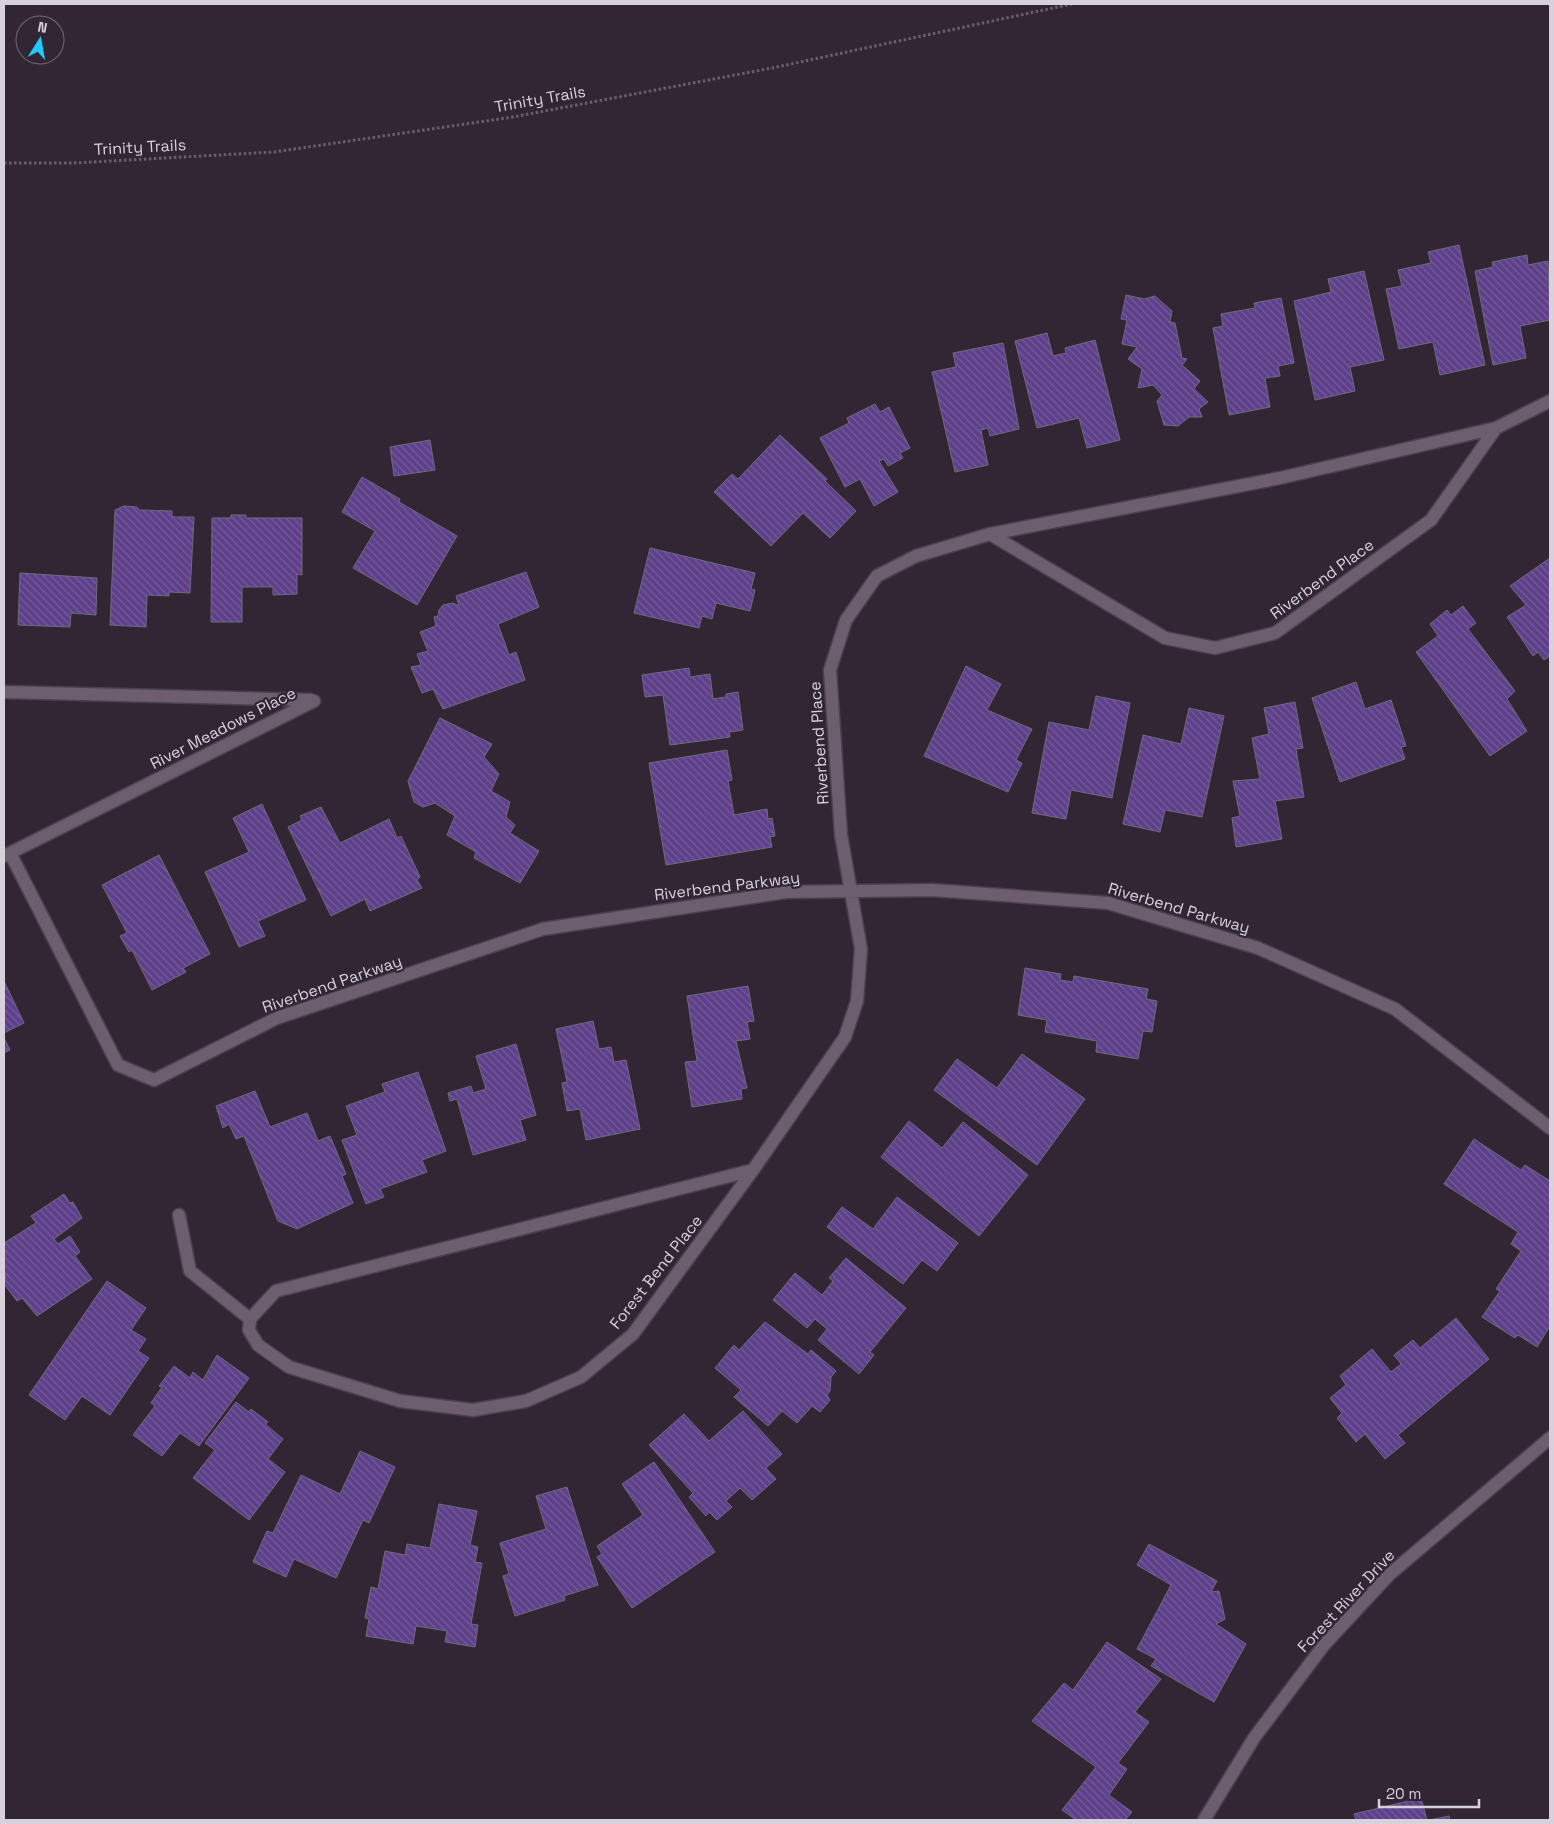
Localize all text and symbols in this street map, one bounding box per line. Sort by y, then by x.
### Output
north arrow [15,15,65,65]
text: N [36,18,49,37]
street label: Trinity Trails [493,81,587,117]
street label: Trinity Trails [93,134,187,160]
street label: Riverbend Place [1266,534,1378,624]
street label: Riverbend Place [804,681,834,805]
street label: River Meadows Place [146,682,300,774]
street label: Riverbend Parkway [653,867,801,905]
street label: Riverbend Parkway [1106,878,1252,938]
street label: Riverbend Parkway [259,950,405,1018]
street label: Forest Bend Place [605,1211,707,1333]
street label: Forest River Drive [1293,1545,1399,1657]
scale bar [1379,1776,1479,1808]
text: 20 m [1386,1784,1421,1803]

